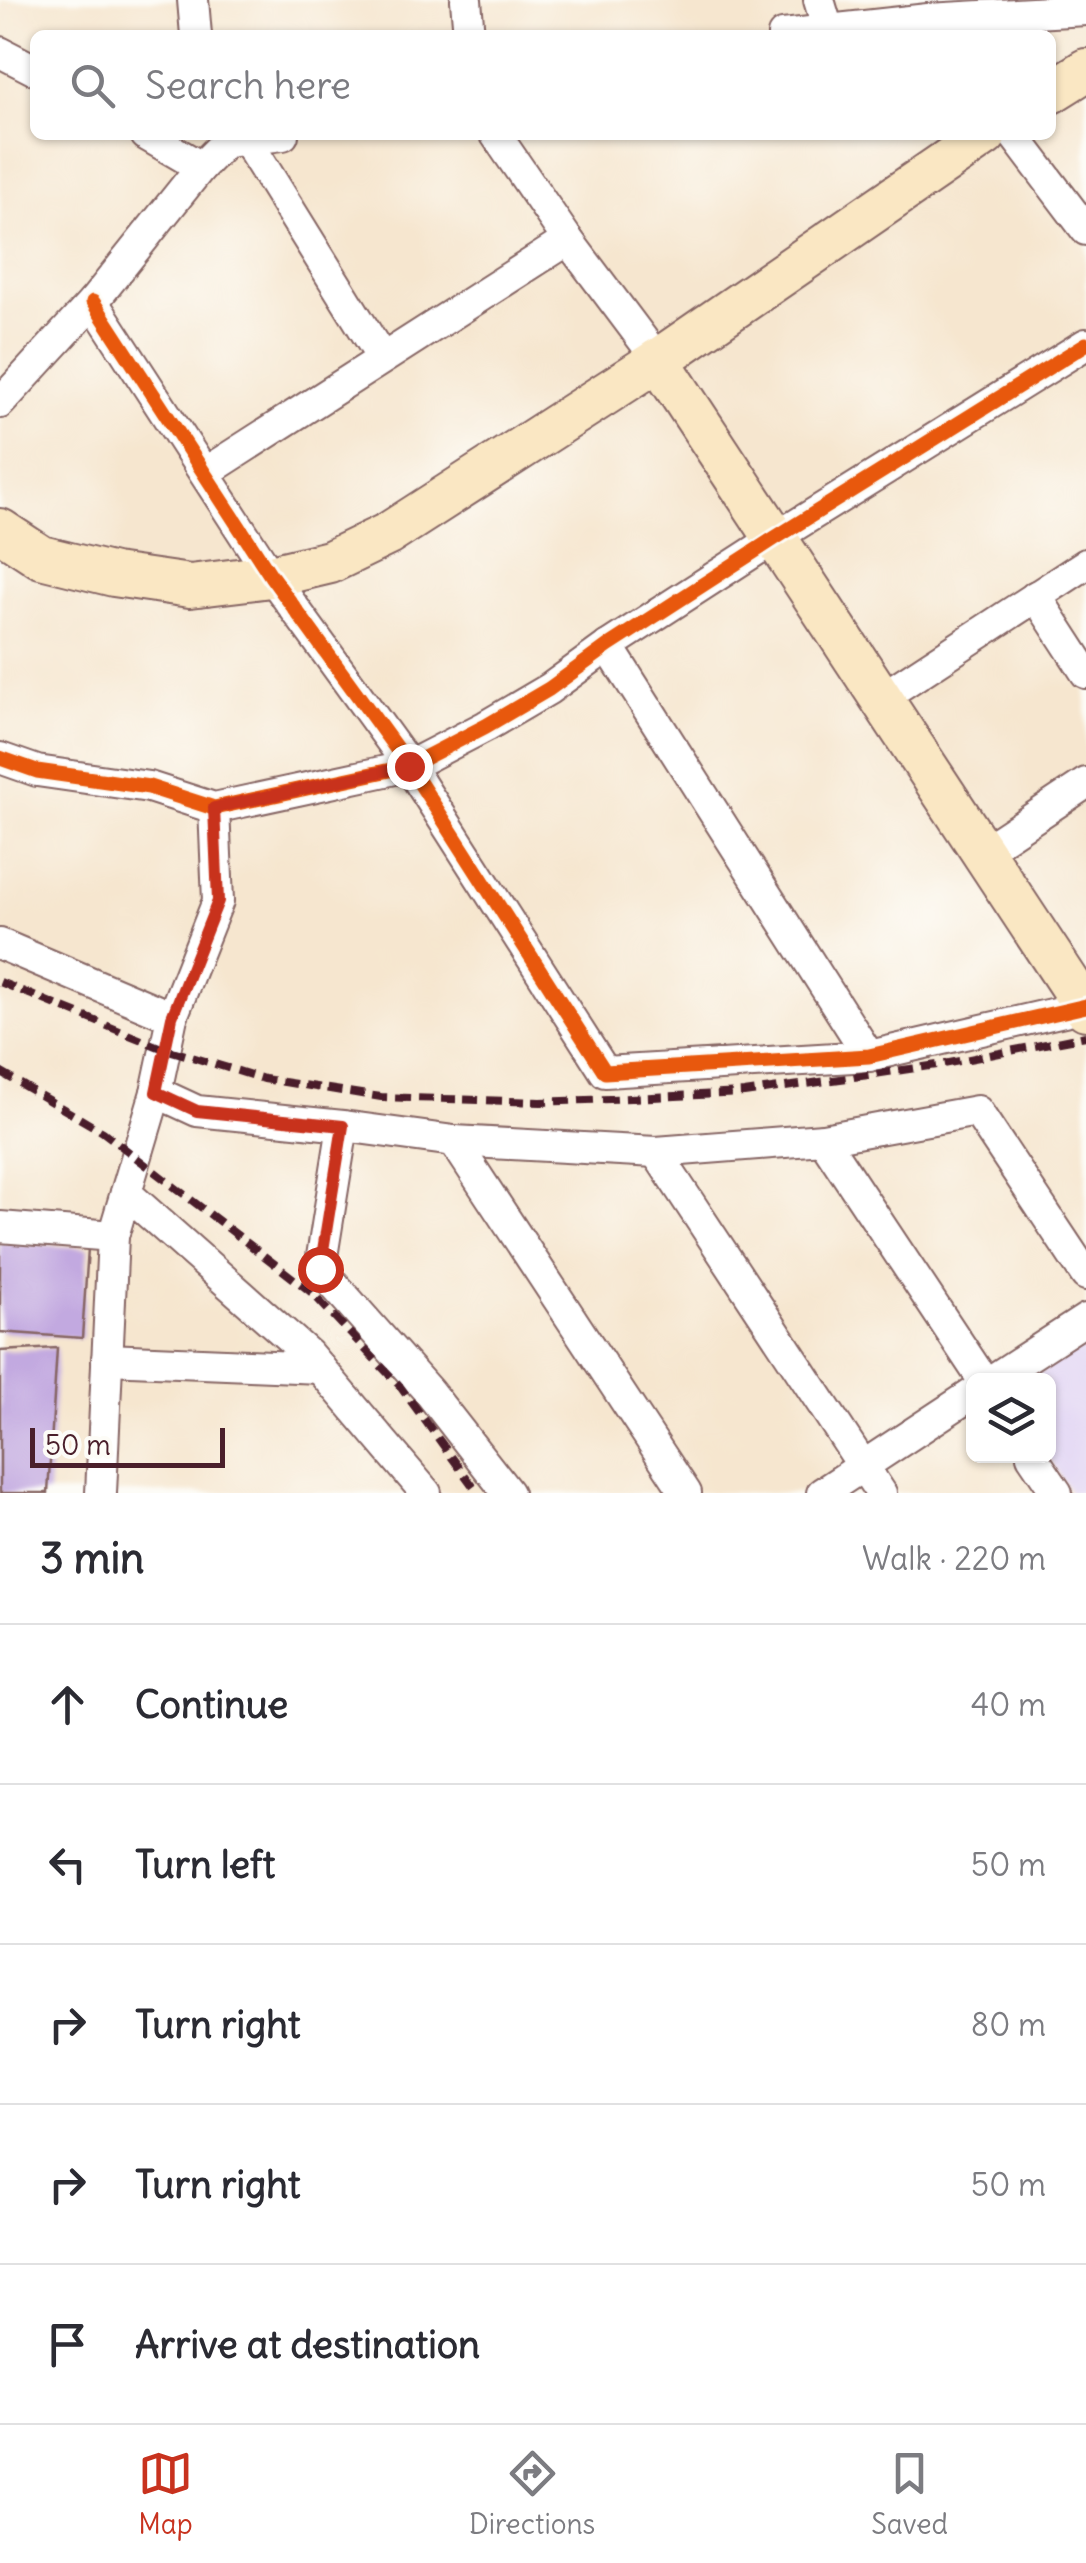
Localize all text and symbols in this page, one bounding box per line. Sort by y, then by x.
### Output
search box [30,30,1056,140]
icon: search [65,58,120,113]
text: Search here [145,62,351,109]
route end [387,744,433,790]
route start [298,1247,344,1293]
map controls [966,1373,1056,1463]
button: layers [966,1373,1056,1463]
scale bar [30,1423,225,1468]
text: 50 m [45,1427,111,1463]
text: 3 min [40,1532,144,1584]
text: Walk · 220 m [862,1538,1046,1579]
icon: ahead [40,1677,95,1732]
text: Continue [135,1681,288,1728]
text: 40 m [971,1684,1046,1725]
icon: left [40,1837,95,1892]
text: Turn left [135,1841,275,1888]
text: 50 m [971,1844,1046,1885]
icon: right [40,1997,95,2052]
text: Turn right [135,2001,301,2048]
text: 80 m [971,2004,1046,2045]
icon: right [40,2157,95,2212]
text: Turn right [135,2161,301,2208]
text: 50 m [971,2164,1046,2205]
icon: arrive [40,2317,95,2372]
text: Arrive at destination [135,2321,480,2368]
tab: Map [138,2446,193,2542]
tab: Directions [469,2446,595,2542]
tab: Saved [871,2446,948,2542]

